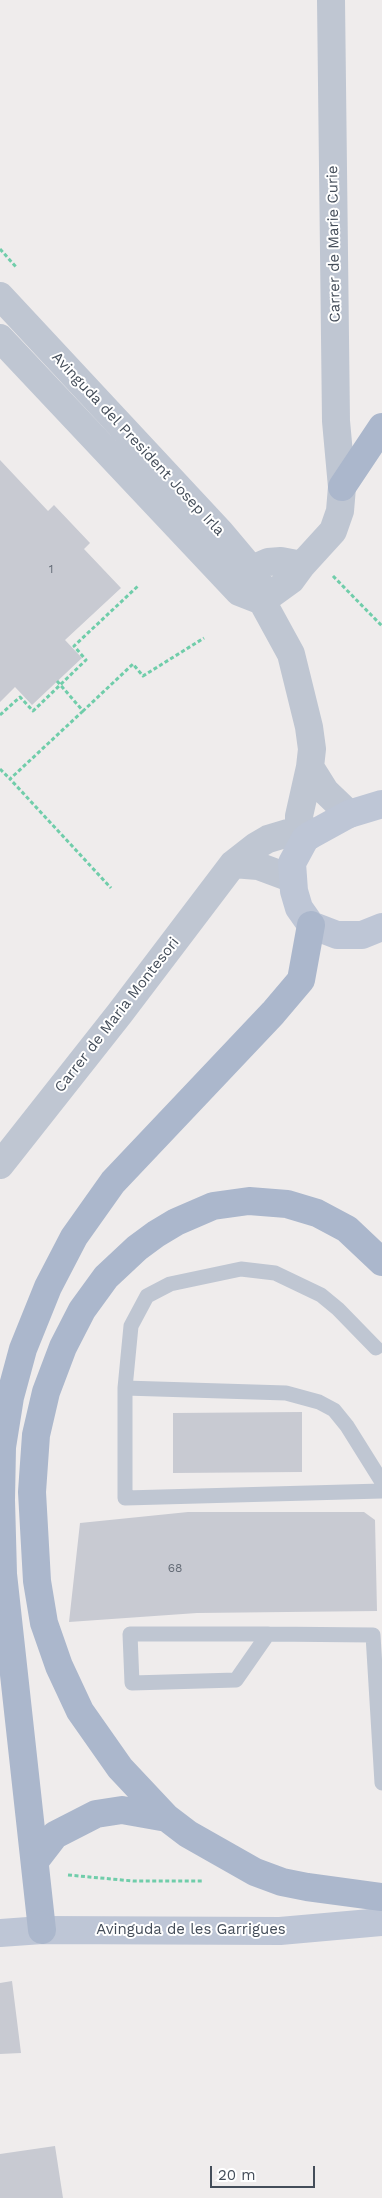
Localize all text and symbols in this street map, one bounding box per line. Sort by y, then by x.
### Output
street label: Carrer de Marie Curie [324,165,344,323]
street label: Avinguda del President Josep Irla [48,348,228,540]
house number: 1 [49,562,53,576]
street label: Carrer de Maria Montesori [51,934,183,1096]
house number: 68 [168,1561,182,1575]
street label: Avinguda de les Garrigues [96,1921,286,1939]
scale bar [212,2156,317,2188]
text: 20 m [218,2166,256,2184]

